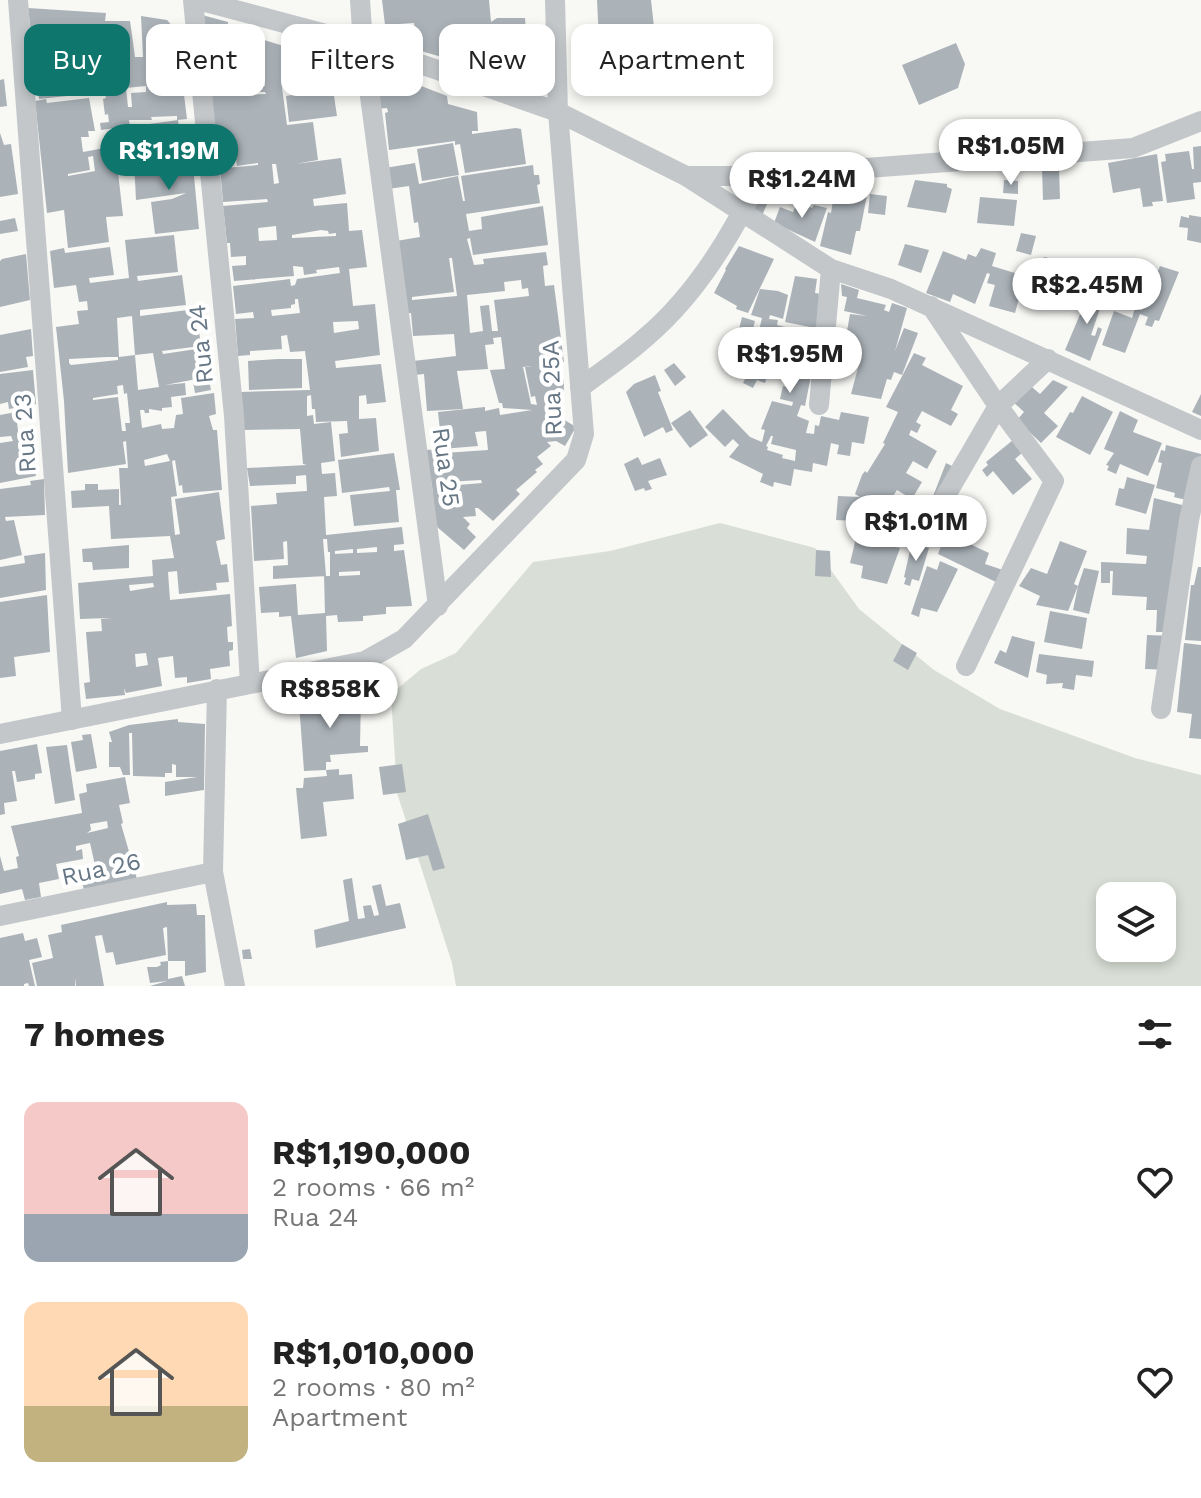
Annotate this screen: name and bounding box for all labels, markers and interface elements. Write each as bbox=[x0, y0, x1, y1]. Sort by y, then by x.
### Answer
chip: Buy bbox=[24, 24, 130, 96]
chip: Rent bbox=[146, 24, 265, 96]
chip: Filters bbox=[281, 24, 423, 96]
chip: New bbox=[439, 24, 555, 96]
chip: Apartment bbox=[571, 24, 773, 96]
pin: R$1.05M bbox=[937, 119, 1085, 187]
pin: R$1.19M bbox=[95, 124, 243, 192]
text: R$1.05M bbox=[957, 130, 1065, 160]
text: R$1.19M bbox=[118, 135, 220, 165]
pin: R$1.24M bbox=[728, 152, 876, 220]
text: R$1.24M bbox=[748, 163, 856, 193]
pin: R$2.45M bbox=[1013, 258, 1161, 326]
text: R$2.45M bbox=[1030, 269, 1144, 299]
street label: Rua 24 bbox=[183, 303, 219, 385]
pin: R$1.95M bbox=[716, 327, 864, 395]
text: R$1.95M bbox=[736, 338, 844, 368]
street label: Rua 25A bbox=[536, 340, 568, 436]
street label: Rua 23 bbox=[8, 392, 42, 474]
street label: Rua 25 bbox=[427, 426, 465, 508]
pin: R$1.01M bbox=[842, 495, 990, 563]
text: R$1.01M bbox=[864, 506, 968, 536]
pin: R$858K bbox=[265, 662, 395, 730]
text: R$858K bbox=[280, 673, 380, 703]
street label: Rua 26 bbox=[59, 847, 143, 891]
map controls bbox=[1096, 882, 1176, 962]
button: layers bbox=[1096, 882, 1176, 962]
icon: filters bbox=[1133, 1012, 1177, 1056]
text: 7 homes bbox=[24, 1014, 165, 1054]
text: R$1,190,000 bbox=[272, 1132, 471, 1172]
icon: home bbox=[88, 1134, 184, 1230]
icon: heart bbox=[1133, 1160, 1177, 1204]
text: 2 rooms · 66 m² bbox=[272, 1172, 474, 1202]
text: Rua 24 bbox=[272, 1202, 358, 1232]
text: R$1,010,000 bbox=[272, 1332, 475, 1372]
icon: home bbox=[88, 1334, 184, 1430]
icon: heart bbox=[1133, 1360, 1177, 1404]
text: 2 rooms · 80 m² bbox=[272, 1372, 475, 1402]
text: Apartment bbox=[272, 1402, 408, 1432]

